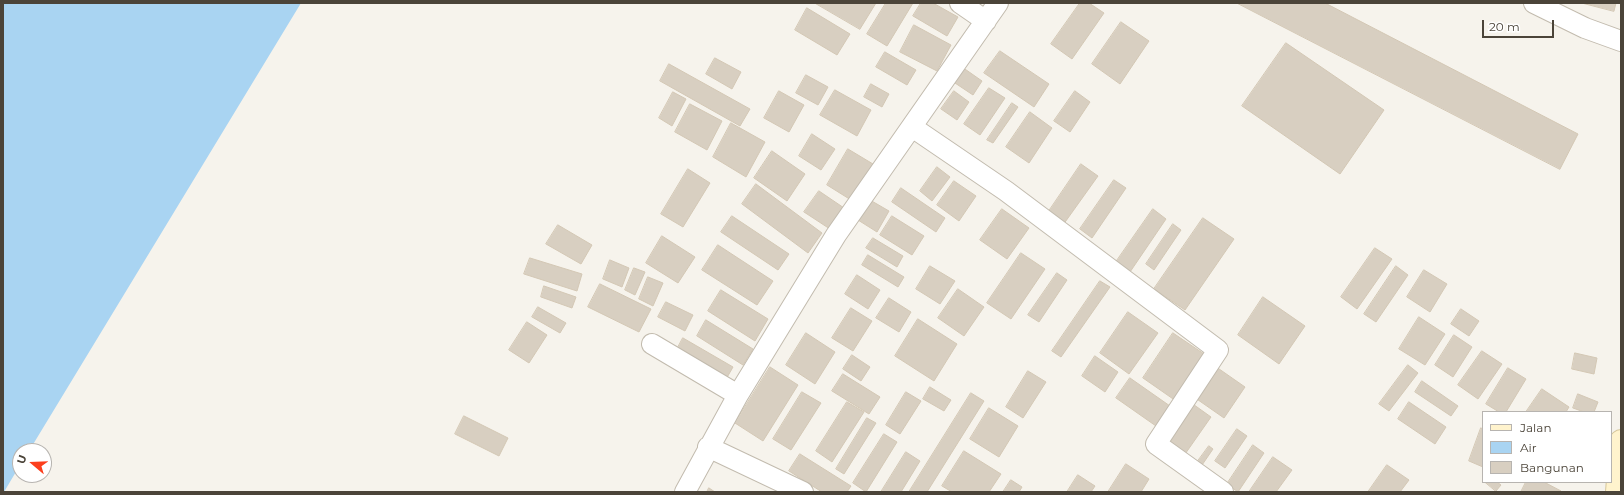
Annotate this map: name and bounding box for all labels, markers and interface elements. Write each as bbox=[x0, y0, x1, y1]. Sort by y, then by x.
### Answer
scale bar bbox=[1484, 12, 1556, 38]
text: 20 m bbox=[1489, 19, 1520, 34]
legend bbox=[1482, 411, 1612, 483]
text: Jalan bbox=[1520, 420, 1552, 435]
text: Air bbox=[1520, 440, 1537, 455]
north arrow bbox=[12, 443, 52, 483]
text: U bbox=[14, 453, 30, 466]
text: Bangunan bbox=[1520, 460, 1584, 475]

